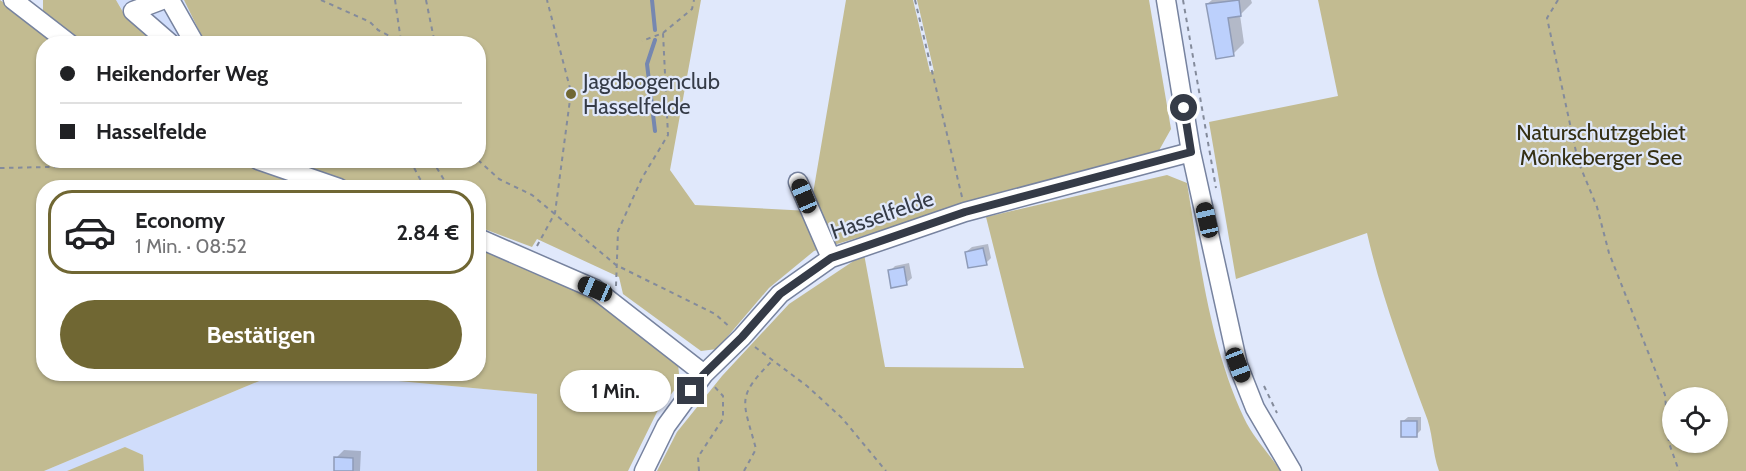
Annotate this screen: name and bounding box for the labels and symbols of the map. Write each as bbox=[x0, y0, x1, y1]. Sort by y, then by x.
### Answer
place label: Jagdbogenclub Hasselfelde bbox=[582, 68, 720, 120]
marker: Jagdbogenclub Hasselfelde bbox=[564, 87, 578, 101]
route start bbox=[1170, 94, 1197, 121]
park label: Naturschutzgebiet Mönkeberger See bbox=[1516, 119, 1686, 171]
car bbox=[789, 176, 819, 216]
street label: Hasselfelde bbox=[827, 185, 937, 245]
car bbox=[1194, 200, 1220, 240]
car bbox=[575, 274, 615, 304]
car bbox=[1223, 345, 1253, 385]
callout: 1 Min. bbox=[559, 370, 670, 412]
route end bbox=[677, 377, 704, 404]

